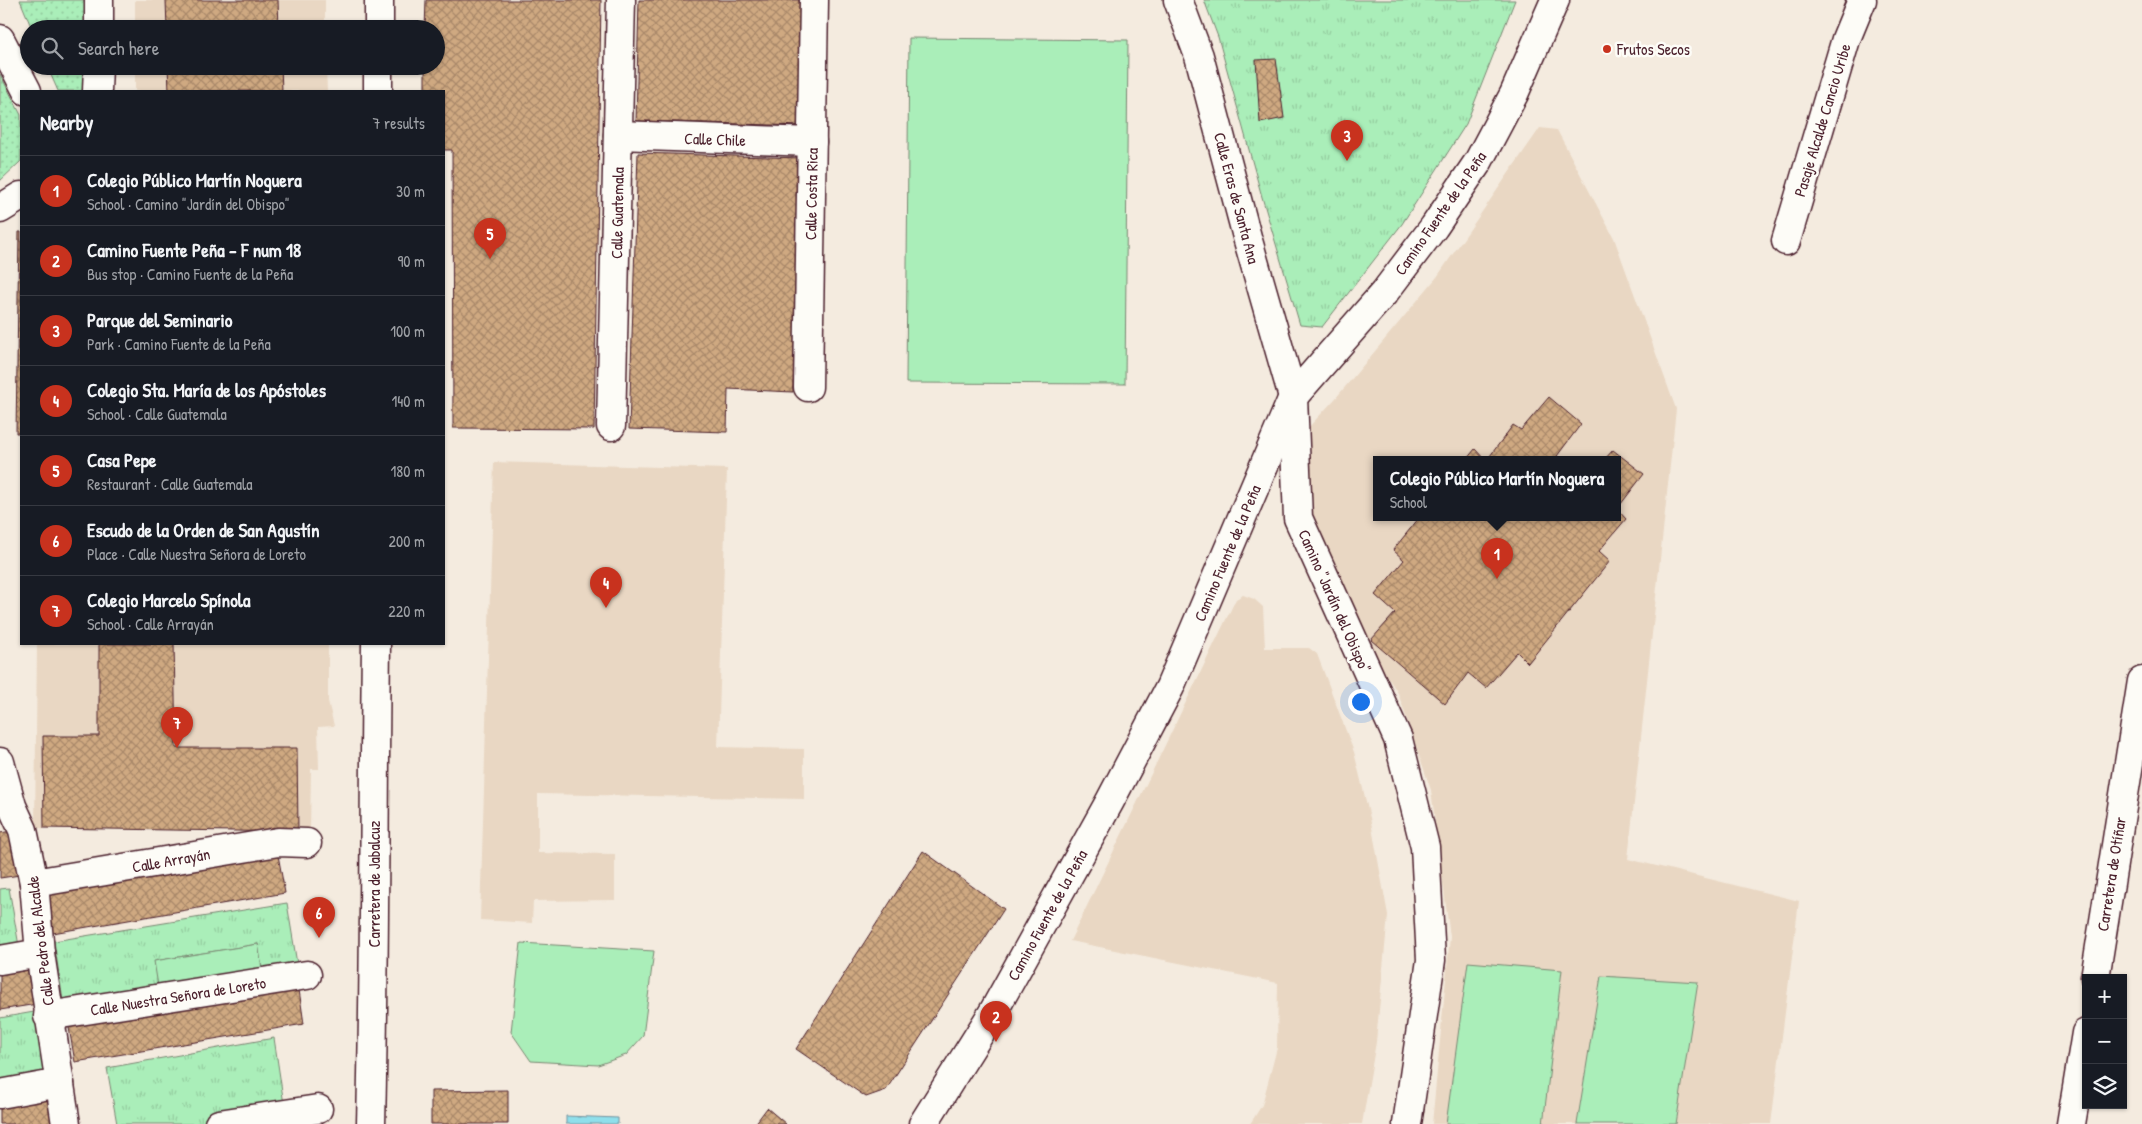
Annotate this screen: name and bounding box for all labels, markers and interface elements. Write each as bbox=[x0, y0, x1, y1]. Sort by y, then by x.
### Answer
search box bbox=[20, 20, 445, 75]
icon: search bbox=[38, 34, 66, 62]
text: Search here bbox=[78, 35, 159, 61]
place label: Frutos Secos bbox=[1616, 38, 1690, 60]
street label: Pasaje Alcalde Cancio Uribe bbox=[1788, 40, 1856, 199]
marker: Frutos Secos bbox=[1601, 43, 1613, 55]
text: Nearby bbox=[40, 108, 93, 137]
text: 7 results bbox=[372, 112, 425, 134]
pin: 3 bbox=[1331, 120, 1363, 161]
street label: Calle Chile bbox=[684, 127, 747, 151]
street label: Calle Eras de Santa Ana bbox=[1209, 130, 1265, 266]
street label: Camino Fuente de la Peña bbox=[1389, 147, 1491, 279]
street label: Calle Costa Rica bbox=[799, 148, 823, 240]
text: Colegio Público Martín Noguera bbox=[87, 167, 302, 193]
street label: Calle Guatemala bbox=[605, 167, 629, 259]
text: 1 bbox=[53, 180, 59, 202]
text: 30 m bbox=[396, 180, 425, 202]
text: School · Camino "Jardín del Obispo" bbox=[87, 193, 290, 215]
pin: 5 bbox=[474, 218, 506, 259]
text: Camino Fuente Peña - F num 18 bbox=[87, 237, 301, 263]
text: 2 bbox=[52, 250, 60, 272]
text: 90 m bbox=[397, 250, 425, 272]
text: Bus stop · Camino Fuente de la Peña bbox=[87, 263, 293, 285]
text: Parque del Seminario bbox=[87, 307, 232, 333]
text: 3 bbox=[52, 320, 60, 342]
text: 100 m bbox=[390, 320, 425, 342]
text: Park · Camino Fuente de la Peña bbox=[87, 333, 271, 355]
text: Colegio Sta. María de los Apóstoles bbox=[87, 377, 326, 403]
text: 4 bbox=[53, 390, 59, 412]
text: 140 m bbox=[391, 390, 425, 412]
text: School · Calle Guatemala bbox=[87, 403, 227, 425]
text: Casa Pepe bbox=[87, 447, 156, 473]
popup bbox=[1373, 456, 1621, 521]
text: 5 bbox=[53, 460, 59, 482]
text: 180 m bbox=[391, 460, 425, 482]
text: Colegio Público Martín Noguera bbox=[1390, 465, 1604, 491]
text: Restaurant · Calle Guatemala bbox=[87, 473, 253, 495]
street label: Camino Fuente de la Peña bbox=[1188, 481, 1266, 625]
text: School bbox=[1390, 491, 1427, 513]
text: Escudo de la Orden de San Agustín bbox=[87, 517, 320, 543]
street label: Camino "Jardín del Obispo" bbox=[1293, 526, 1377, 676]
text: 6 bbox=[53, 530, 59, 552]
text: 200 m bbox=[389, 530, 425, 552]
pin: 1 bbox=[1481, 538, 1513, 579]
text: Place · Calle Nuestra Señora de Loreto bbox=[87, 543, 306, 565]
pin: 4 bbox=[590, 567, 622, 608]
text: Colegio Marcelo Spínola bbox=[87, 587, 250, 613]
text: 7 bbox=[52, 600, 60, 622]
text: 220 m bbox=[388, 600, 425, 622]
text: School · Calle Arrayán bbox=[87, 613, 214, 635]
your location bbox=[1348, 689, 1374, 715]
pin: 7 bbox=[161, 707, 193, 748]
street label: Carretera de Otíñar bbox=[2091, 815, 2131, 933]
street label: Carretera de Jabalcuz bbox=[363, 820, 385, 947]
street label: Calle Arrayán bbox=[130, 842, 212, 878]
street label: Camino Fuente de la Peña bbox=[1002, 846, 1092, 984]
street label: Calle Pedro del Alcalde bbox=[21, 874, 59, 1007]
pin: 6 bbox=[303, 897, 335, 938]
street label: Calle Nuestra Señora de Loreto bbox=[89, 971, 268, 1021]
map controls bbox=[2082, 974, 2127, 1109]
button: + bbox=[2082, 974, 2127, 1019]
pin: 2 bbox=[980, 1001, 1012, 1042]
button: − bbox=[2082, 1019, 2127, 1064]
button: layers bbox=[2082, 1064, 2127, 1109]

